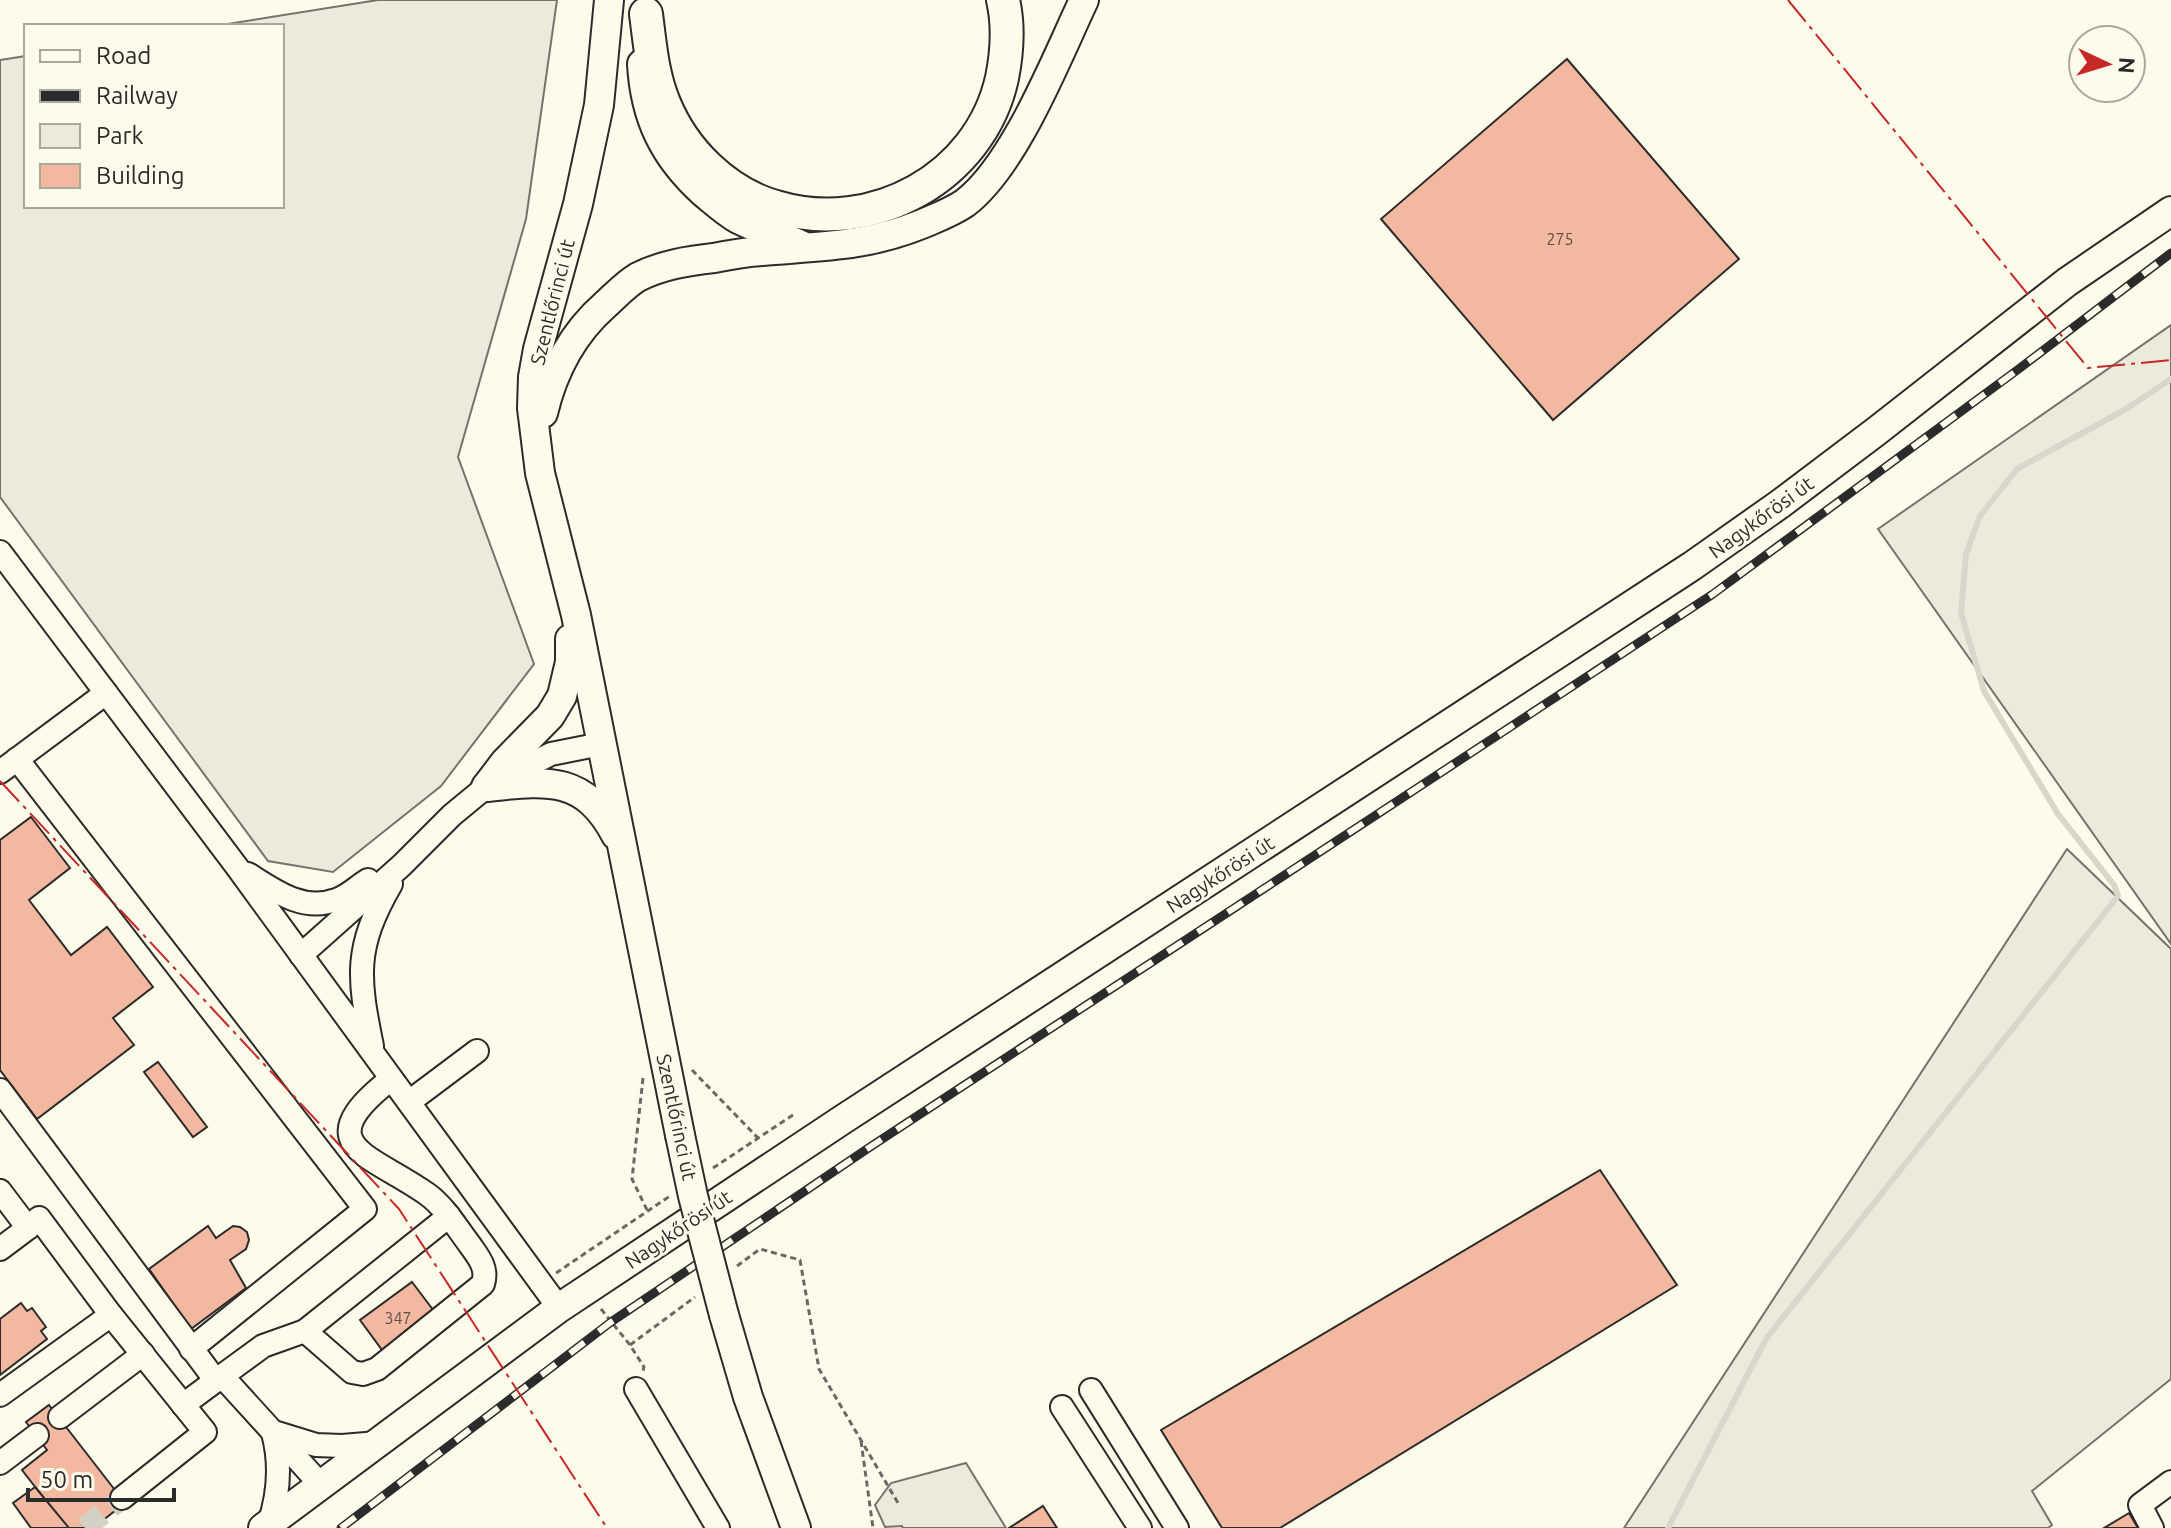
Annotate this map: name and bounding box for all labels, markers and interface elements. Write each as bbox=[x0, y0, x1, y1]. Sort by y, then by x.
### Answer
legend bbox=[24, 24, 284, 208]
north arrow bbox=[2067, 24, 2147, 104]
text: Road bbox=[96, 42, 151, 69]
text: N bbox=[2114, 56, 2140, 74]
text: Railway bbox=[96, 82, 178, 109]
text: Park bbox=[96, 122, 144, 149]
text: Building bbox=[96, 162, 184, 189]
house number: 275 bbox=[1546, 230, 1574, 248]
street label: Szentlőrinci út bbox=[525, 237, 579, 367]
street label: Nagykőrösi út bbox=[1704, 471, 1818, 563]
street label: Nagykőrösi út bbox=[1162, 831, 1278, 917]
street label: Szentlőrinci út bbox=[652, 1052, 702, 1182]
street label: Nagykőrösi út bbox=[620, 1185, 736, 1273]
house number: 347 bbox=[384, 1309, 412, 1327]
scale bar bbox=[28, 1452, 174, 1502]
text: 50 m bbox=[40, 1466, 93, 1493]

